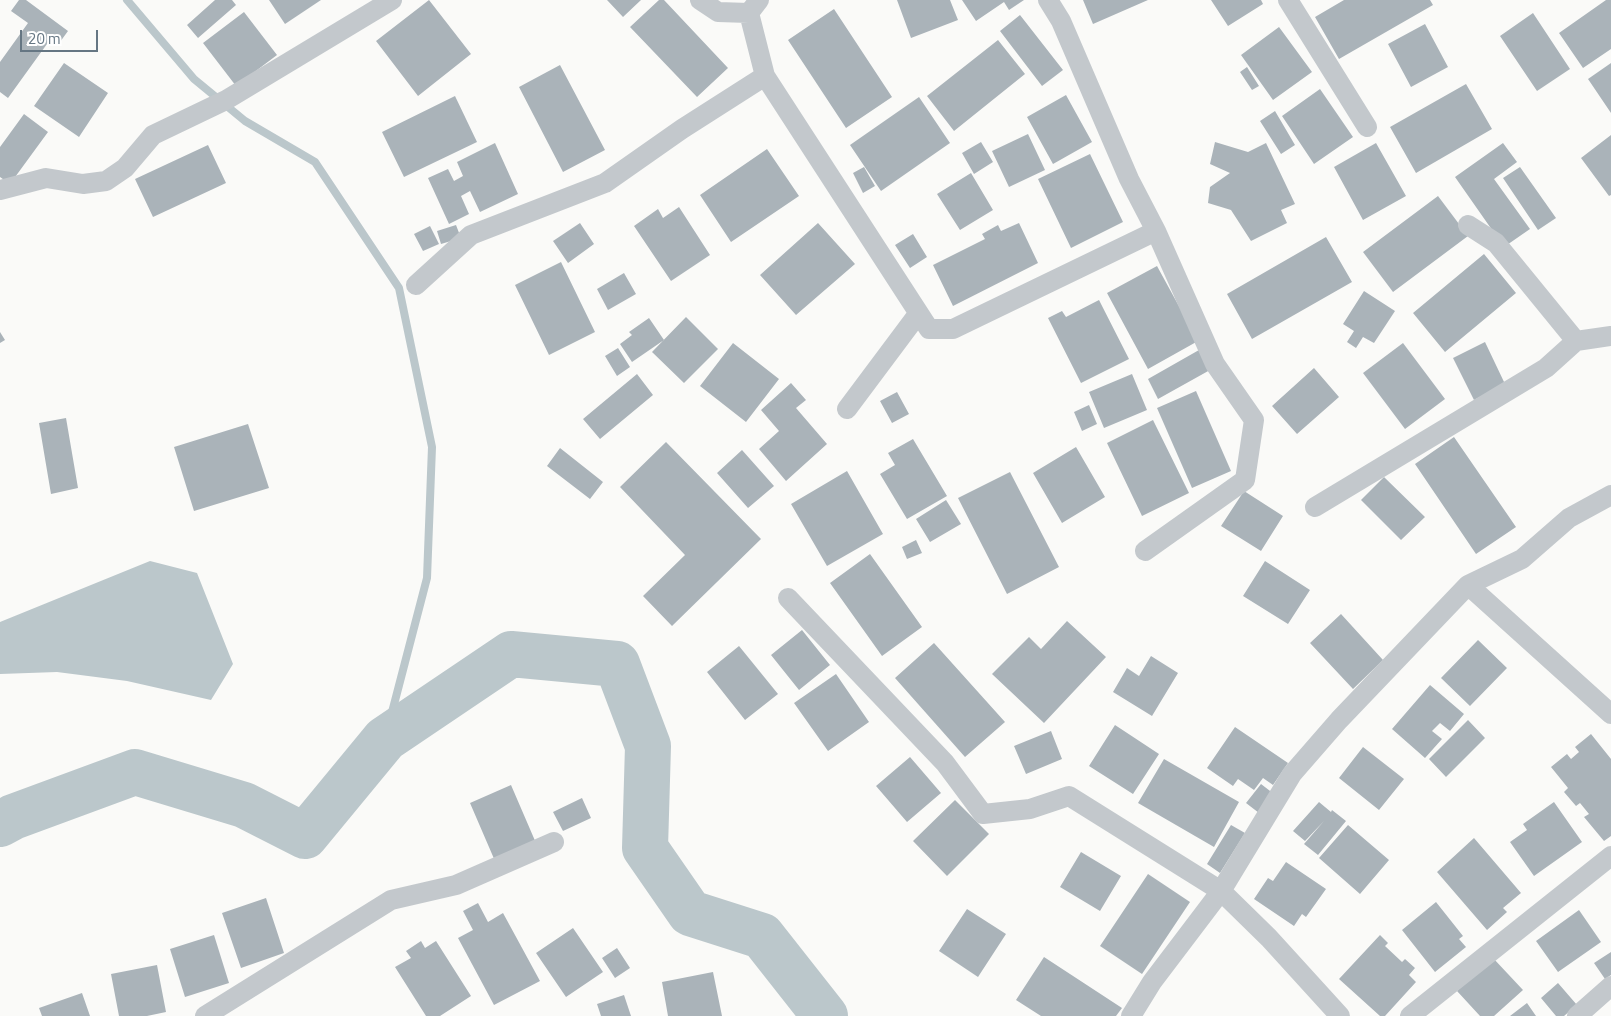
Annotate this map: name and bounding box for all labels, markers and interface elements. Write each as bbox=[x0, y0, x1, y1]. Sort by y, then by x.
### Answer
scale bar bbox=[22, 20, 100, 52]
text: 20 m bbox=[28, 27, 61, 50]

